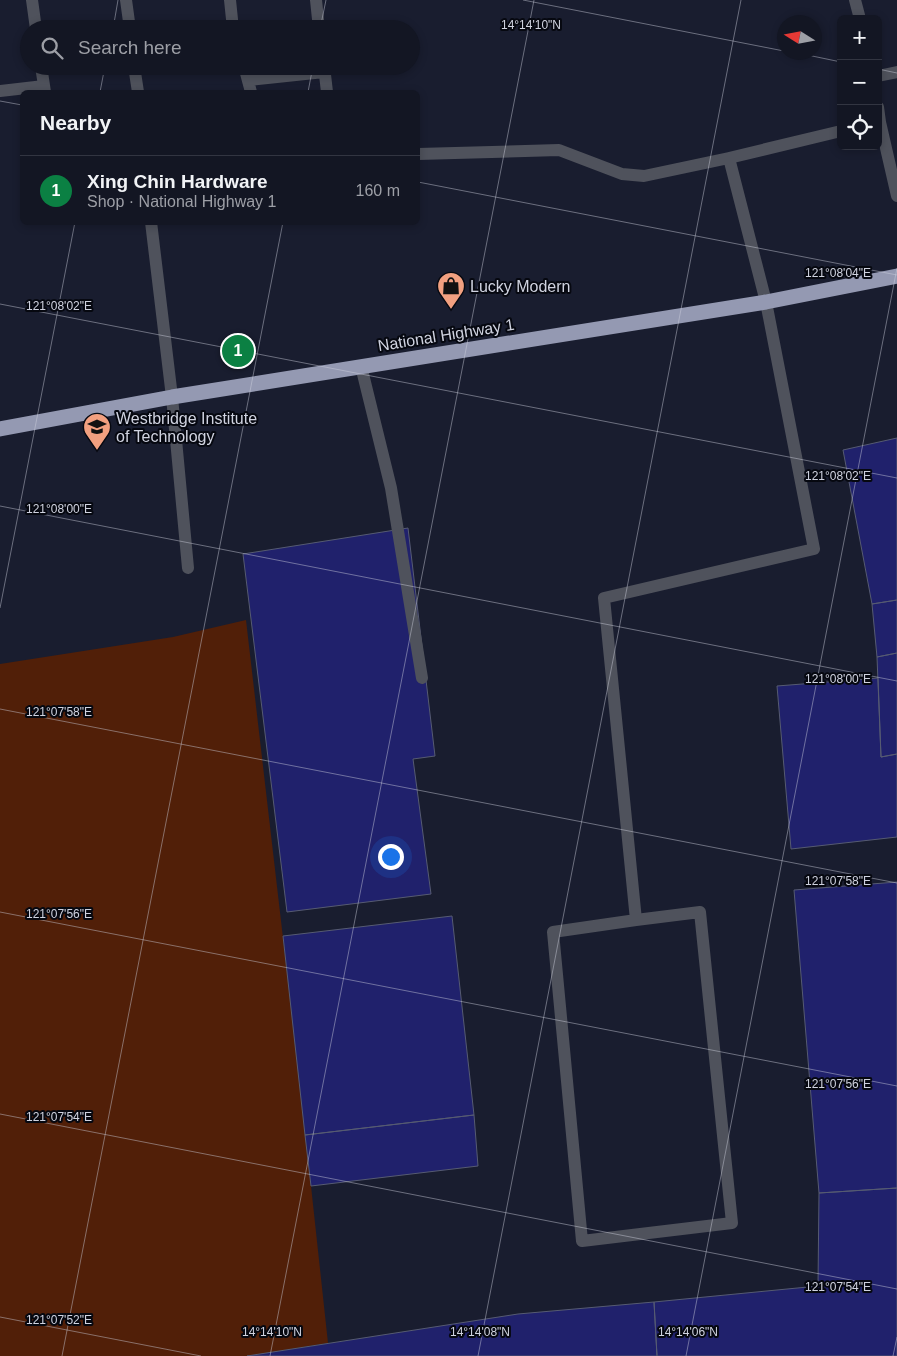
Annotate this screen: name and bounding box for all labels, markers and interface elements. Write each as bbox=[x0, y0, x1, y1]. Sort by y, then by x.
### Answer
north arrow bbox=[777, 15, 822, 60]
map controls bbox=[837, 15, 882, 150]
button: + bbox=[837, 15, 882, 60]
text: 14°14'10"N bbox=[501, 18, 561, 32]
search box bbox=[20, 20, 420, 75]
icon: search bbox=[38, 34, 66, 62]
text: Search here bbox=[78, 37, 182, 58]
button: − bbox=[837, 60, 882, 105]
button: locate bbox=[837, 105, 882, 150]
text: Nearby bbox=[40, 111, 111, 134]
text: Xing Chin Hardware bbox=[87, 171, 268, 192]
text: 1 bbox=[52, 182, 60, 199]
text: 160 m bbox=[356, 182, 400, 199]
text: Shop · National Highway 1 bbox=[87, 193, 276, 210]
text: 121°08'04"E bbox=[805, 266, 871, 280]
shop icon: Lucky Modern bbox=[436, 271, 466, 310]
place label: Lucky Modern bbox=[470, 278, 571, 295]
text: 121°08'02"E bbox=[26, 299, 92, 313]
street label: National Highway 1 bbox=[377, 316, 516, 354]
pin: 1 bbox=[222, 332, 254, 370]
place label: Westbridge Institute of Technology bbox=[116, 410, 257, 445]
school or university icon: Westbridge Institute of Technology bbox=[82, 412, 112, 451]
text: 121°08'02"E bbox=[805, 469, 871, 483]
text: 121°08'00"E bbox=[26, 502, 92, 516]
text: 121°08'00"E bbox=[805, 672, 871, 686]
text: 121°07'58"E bbox=[26, 705, 92, 719]
your location bbox=[378, 844, 404, 870]
text: 121°07'58"E bbox=[805, 874, 871, 888]
text: 121°07'56"E bbox=[26, 907, 92, 921]
text: 121°07'56"E bbox=[805, 1077, 871, 1091]
text: 121°07'54"E bbox=[26, 1110, 92, 1124]
text: 121°07'54"E bbox=[805, 1280, 871, 1294]
text: 121°07'52"E bbox=[26, 1313, 92, 1327]
text: 14°14'10"N bbox=[242, 1325, 302, 1339]
text: 14°14'08"N bbox=[450, 1325, 510, 1339]
text: 14°14'06"N bbox=[658, 1325, 718, 1339]

